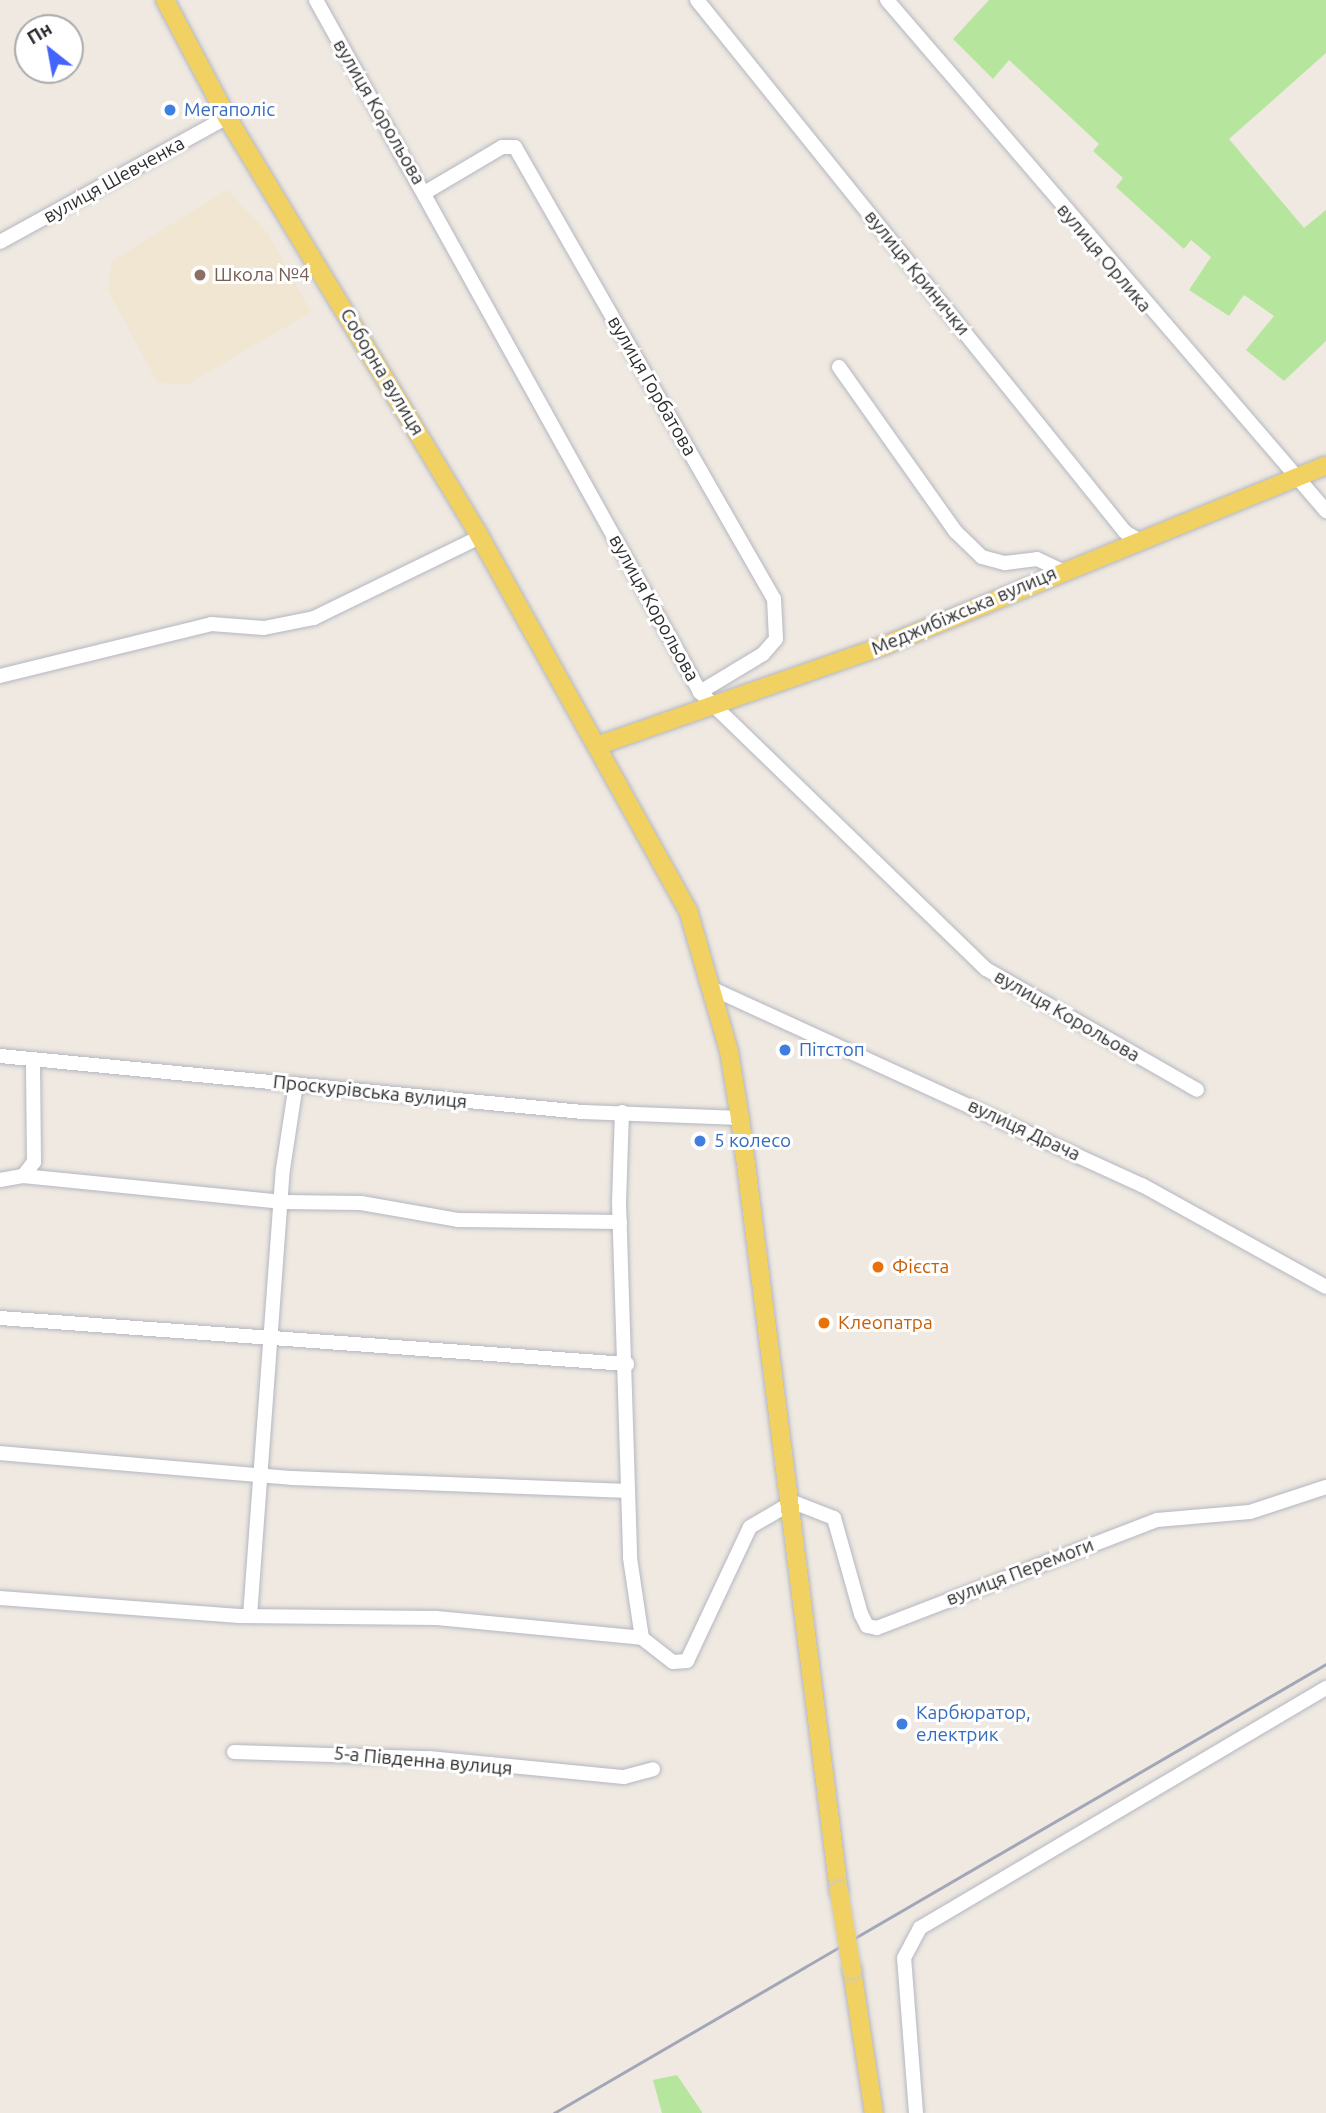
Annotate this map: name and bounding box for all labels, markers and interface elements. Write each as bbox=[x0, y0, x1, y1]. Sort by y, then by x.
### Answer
north arrow bbox=[14, 14, 84, 84]
text: Пн bbox=[23, 17, 56, 49]
street label: вулиця Корольова bbox=[328, 35, 430, 189]
place label: Мегаполіс bbox=[184, 99, 275, 121]
marker: Мегаполіс bbox=[162, 102, 178, 118]
street label: вулиця Шевченка bbox=[39, 132, 189, 228]
street label: вулиця Орлика bbox=[1052, 199, 1156, 317]
street label: вулиця Кринички bbox=[860, 206, 974, 340]
place label: Школа №4 bbox=[214, 264, 310, 286]
marker: Школа №4 bbox=[192, 267, 208, 283]
street label: Соборна вулиця bbox=[335, 304, 429, 440]
street label: вулиця Горбатова bbox=[603, 312, 701, 460]
street label: вулиця Корольова bbox=[604, 531, 704, 685]
street label: Меджибіжська вулиця bbox=[868, 562, 1060, 660]
street label: вулиця Корольова bbox=[990, 965, 1144, 1067]
place label: Пітстоп bbox=[799, 1039, 865, 1061]
marker: Пітстоп bbox=[777, 1042, 793, 1058]
street label: Проскурівська вулиця bbox=[272, 1070, 468, 1114]
street label: вулиця Драча bbox=[964, 1094, 1084, 1166]
place label: 5 колесо bbox=[714, 1130, 791, 1152]
marker: 5 колесо bbox=[692, 1133, 708, 1149]
place label: Фієста bbox=[892, 1256, 949, 1278]
marker: Фієста bbox=[870, 1259, 886, 1275]
place label: Клеопатра bbox=[838, 1312, 933, 1334]
marker: Клеопатра bbox=[816, 1315, 832, 1331]
street label: вулиця Перемоги bbox=[943, 1533, 1097, 1611]
place label: Карбюратор, електрик bbox=[916, 1702, 1031, 1746]
marker: Карбюратор, електрик bbox=[894, 1716, 910, 1732]
street label: 5-а Південна вулиця bbox=[333, 1742, 513, 1780]

